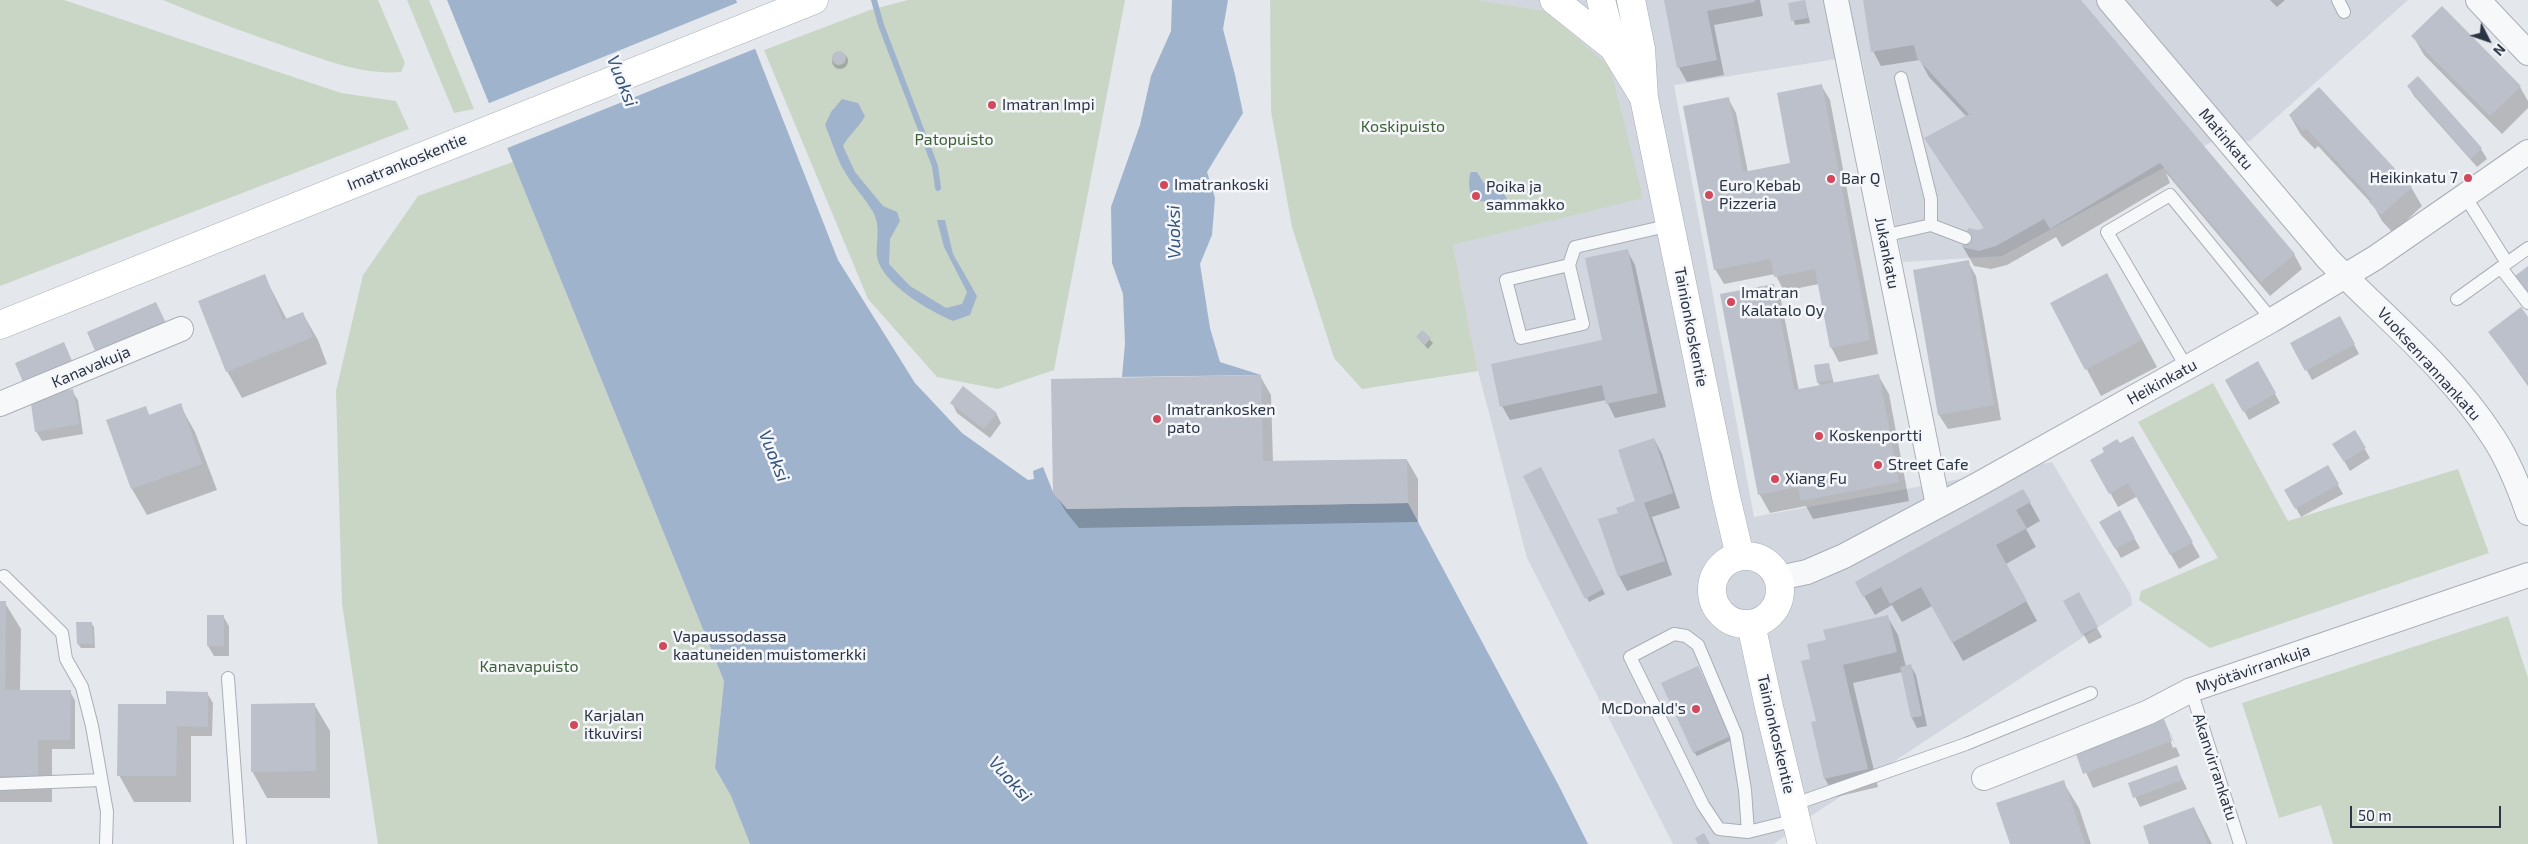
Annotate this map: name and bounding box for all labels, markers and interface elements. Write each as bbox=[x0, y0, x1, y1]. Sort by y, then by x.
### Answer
north arrow bbox=[2463, 15, 2513, 65]
text: N bbox=[2490, 41, 2509, 60]
water label: Vuoksi bbox=[602, 52, 642, 110]
place label: Imatran Impi bbox=[1002, 95, 1095, 115]
marker: Imatran Impi bbox=[986, 99, 998, 111]
street label: Matinkatu bbox=[2195, 104, 2257, 174]
park label: Koskipuisto bbox=[1361, 117, 1445, 137]
street label: Imatrankoskentie bbox=[344, 129, 470, 195]
park label: Patopuisto bbox=[914, 130, 994, 150]
place label: Heikinkatu 7 bbox=[2369, 168, 2458, 188]
place label: Bar Q bbox=[1841, 169, 1880, 189]
marker: Heikinkatu 7 bbox=[2462, 172, 2474, 184]
marker: Bar Q bbox=[1825, 173, 1837, 185]
place label: Imatrankoski bbox=[1174, 175, 1269, 195]
place label: Euro Kebab Pizzeria bbox=[1719, 176, 1801, 214]
place label: Poika ja sammakko bbox=[1486, 177, 1565, 215]
marker: Imatrankoski bbox=[1158, 179, 1170, 191]
marker: Euro Kebab Pizzeria bbox=[1703, 189, 1715, 201]
marker: Poika ja sammakko bbox=[1470, 190, 1482, 202]
water label: Vuoksi bbox=[1163, 205, 1185, 259]
street label: Jukankatu bbox=[1871, 215, 1903, 291]
street label: Tainionkoskentie bbox=[1670, 265, 1712, 389]
place label: Imatran Kalatalo Oy bbox=[1741, 283, 1824, 321]
marker: Imatran Kalatalo Oy bbox=[1725, 296, 1737, 308]
street label: Vuoksenrannankatu bbox=[2373, 303, 2485, 425]
street label: Kanavakuja bbox=[49, 342, 133, 392]
street label: Heikinkatu bbox=[2124, 355, 2200, 409]
place label: Imatrankosken pato bbox=[1167, 400, 1275, 438]
marker: Imatrankosken pato bbox=[1151, 413, 1163, 425]
place label: Koskenportti bbox=[1829, 426, 1922, 446]
water label: Vuoksi bbox=[754, 427, 794, 485]
marker: Koskenportti bbox=[1813, 430, 1825, 442]
place label: Street Cafe bbox=[1888, 455, 1968, 475]
marker: Street Cafe bbox=[1872, 459, 1884, 471]
place label: Xiang Fu bbox=[1785, 469, 1847, 489]
marker: Xiang Fu bbox=[1769, 473, 1781, 485]
place label: Vapaussodassa kaatuneiden muistomerkki bbox=[673, 627, 866, 665]
marker: Vapaussodassa kaatuneiden muistomerkki bbox=[657, 640, 669, 652]
street label: Myötävirrankuja bbox=[2193, 640, 2313, 698]
park label: Kanavapuisto bbox=[479, 657, 579, 677]
street label: Tainionkoskentie bbox=[1753, 673, 1799, 795]
place label: McDonald's bbox=[1601, 699, 1686, 719]
marker: McDonald's bbox=[1690, 703, 1702, 715]
place label: Karjalan itkuvirsi bbox=[584, 706, 644, 744]
street label: Akanvirrankatu bbox=[2189, 711, 2241, 823]
marker: Karjalan itkuvirsi bbox=[568, 719, 580, 731]
water label: Vuoksi bbox=[984, 752, 1036, 806]
scale bar bbox=[2353, 796, 2504, 828]
text: 50 m bbox=[2358, 806, 2392, 824]

